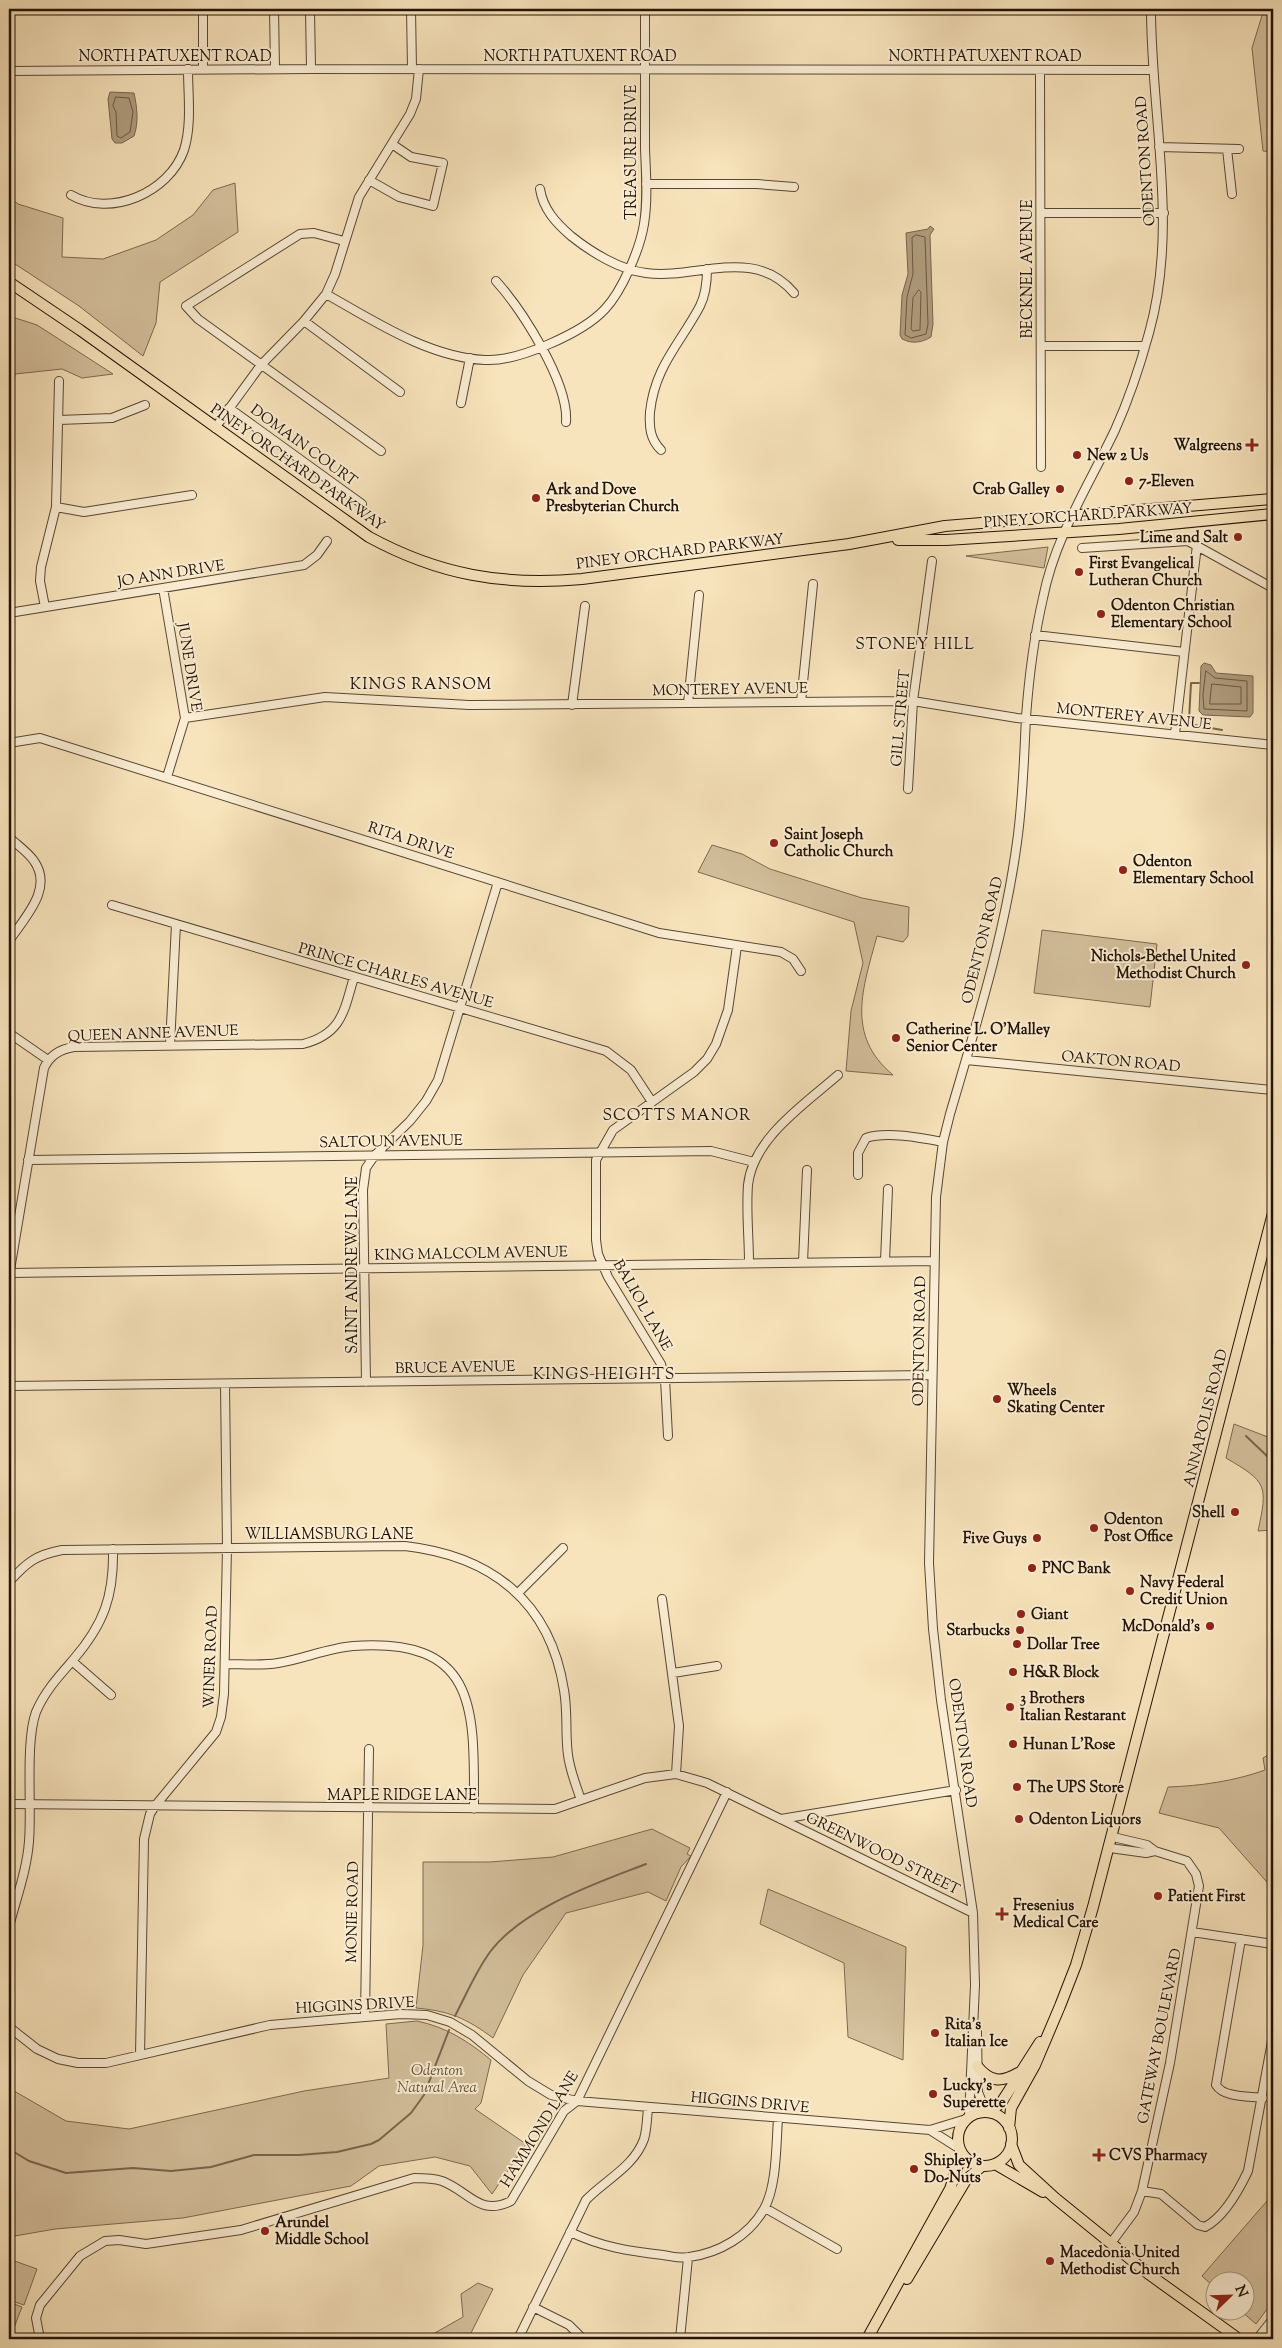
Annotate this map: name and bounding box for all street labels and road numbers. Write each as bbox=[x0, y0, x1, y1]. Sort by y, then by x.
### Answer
street label: NORTH PATUXENT ROAD bbox=[78, 47, 272, 68]
street label: NORTH PATUXENT ROAD bbox=[483, 47, 677, 68]
street label: NORTH PATUXENT ROAD bbox=[888, 47, 1082, 68]
street label: TREASURE DRIVE bbox=[622, 84, 643, 220]
street label: ODENTON ROAD bbox=[1131, 95, 1162, 227]
street label: BECKNEL AVENUE bbox=[1018, 199, 1039, 339]
street label: PINEY ORCHARD PARKWAY bbox=[205, 400, 389, 537]
street label: DOMAIN COURT bbox=[245, 400, 361, 492]
street label: PINEY ORCHARD PARKWAY bbox=[983, 499, 1193, 534]
street label: PINEY ORCHARD PARKWAY bbox=[575, 529, 786, 576]
street label: JO ANN DRIVE bbox=[115, 556, 226, 593]
street label: JUNE DRIVE bbox=[171, 620, 206, 713]
street label: GILL STREET bbox=[887, 668, 916, 768]
street label: MONTEREY AVENUE bbox=[652, 679, 808, 702]
street label: MONTEREY AVENUE bbox=[1055, 699, 1212, 736]
street label: RITA DRIVE bbox=[365, 818, 456, 865]
street label: ODENTON ROAD bbox=[957, 874, 1009, 1006]
street label: PRINCE CHARLES AVENUE bbox=[296, 938, 496, 1014]
street label: QUEEN ANNE AVENUE bbox=[67, 1021, 239, 1048]
street label: OAKTON ROAD bbox=[1060, 1047, 1181, 1078]
street label: SALTOUN AVENUE bbox=[319, 1131, 463, 1154]
street label: SAINT ANDREWS LANE bbox=[343, 1176, 364, 1354]
street label: KING MALCOLM AVENUE bbox=[374, 1242, 568, 1267]
street label: BALIOL LANE bbox=[607, 1256, 676, 1355]
street label: ODENTON ROAD bbox=[909, 1276, 932, 1406]
street label: ANNAPOLIS ROAD bbox=[1179, 1347, 1234, 1490]
street label: BRUCE AVENUE bbox=[395, 1357, 515, 1380]
street label: WILLIAMSBURG LANE bbox=[245, 1525, 414, 1546]
street label: WINER ROAD bbox=[199, 1605, 224, 1709]
street label: ODENTON ROAD bbox=[942, 1677, 981, 1809]
street label: MAPLE RIDGE LANE bbox=[327, 1786, 477, 1807]
street label: GREENWOOD STREET bbox=[802, 1808, 963, 1901]
street label: MONIE ROAD bbox=[342, 1861, 365, 1963]
street label: GATEWAY BOULEVARD bbox=[1133, 1947, 1188, 2126]
street label: HIGGINS DRIVE bbox=[295, 1993, 415, 2020]
street label: HAMMOND LANE bbox=[496, 2068, 584, 2192]
street label: HIGGINS DRIVE bbox=[690, 2088, 810, 2119]

